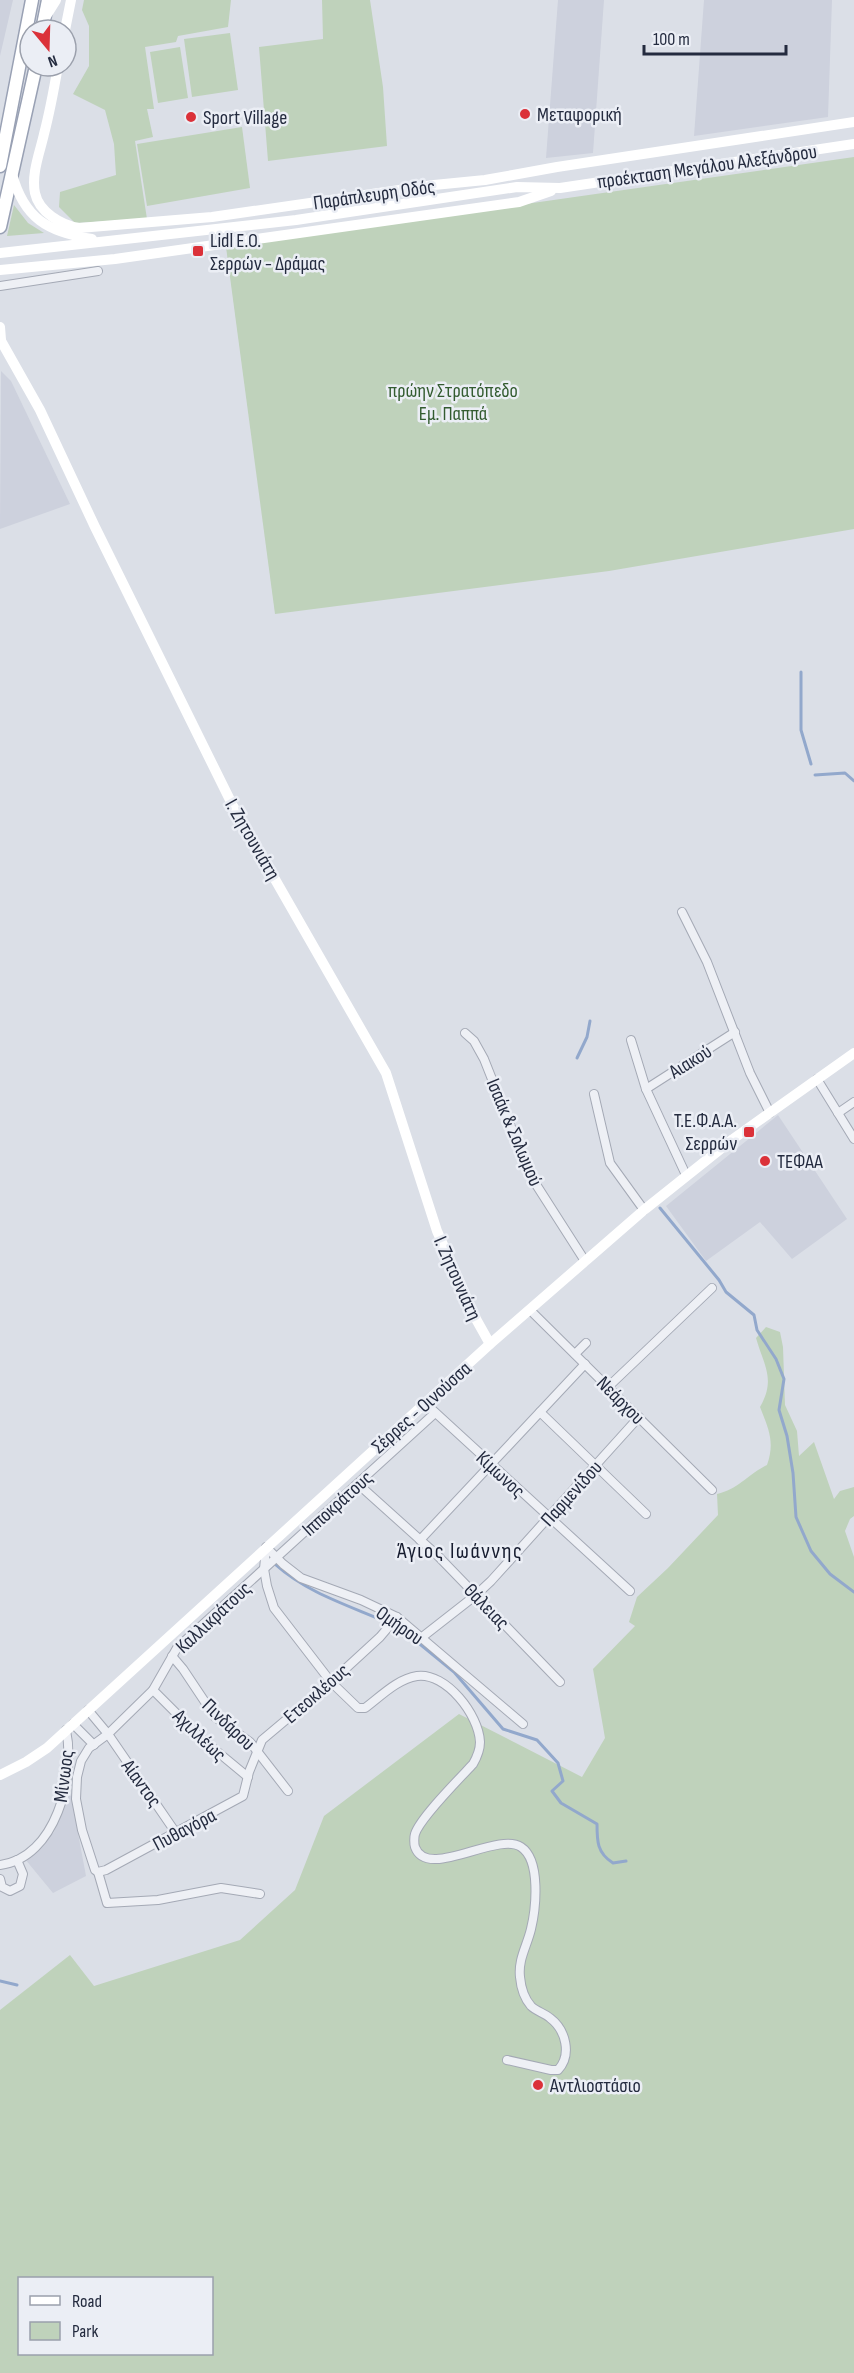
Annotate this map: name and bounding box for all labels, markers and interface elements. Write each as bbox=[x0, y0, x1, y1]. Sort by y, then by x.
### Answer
north arrow bbox=[18, 18, 78, 78]
scale bar bbox=[644, 18, 786, 56]
text: 100 m bbox=[653, 29, 690, 50]
text: N bbox=[45, 50, 60, 71]
place label: Μεταφορική bbox=[537, 103, 622, 127]
place label: Sport Village bbox=[203, 106, 287, 130]
marker: Μεταφορική bbox=[518, 107, 532, 121]
marker: Sport Village bbox=[184, 110, 198, 124]
street label: προέκταση Μεγάλου Αλεξάνδρου bbox=[596, 140, 819, 194]
street label: Παράπλευρη Οδός bbox=[312, 175, 437, 215]
place label: Lidl Ε.Ο. Σερρών - Δράμας bbox=[210, 229, 325, 276]
marker: Lidl Ε.Ο. Σερρών - Δράμας bbox=[191, 244, 205, 258]
park label: πρώην Στρατόπεδο Εμ. Παππά bbox=[388, 379, 518, 426]
street label: Ι. Ζητουνιάτη bbox=[219, 795, 285, 884]
street label: Αιακού bbox=[664, 1039, 716, 1085]
street label: Ισαάκ & Σολωμού bbox=[481, 1075, 547, 1190]
place label: Τ.Ε.Φ.Α.Α. Σερρών bbox=[674, 1109, 737, 1156]
marker: Τ.Ε.Φ.Α.Α. Σερρών bbox=[742, 1125, 756, 1139]
place label: ΤΕΦΑΑ bbox=[777, 1150, 823, 1174]
marker: ΤΕΦΑΑ bbox=[758, 1154, 772, 1168]
street label: Ι. Ζητουνιάτη bbox=[428, 1233, 486, 1324]
street label: Σέρρες - Οινούσσα bbox=[367, 1356, 477, 1459]
street label: Νεάρχου bbox=[591, 1372, 649, 1430]
street label: Κίμωνος bbox=[471, 1446, 530, 1503]
street label: Παρμενίδου bbox=[536, 1456, 608, 1532]
street label: Ιπποκράτους bbox=[298, 1466, 378, 1542]
district label: Άγιος Ιωάννης bbox=[397, 1538, 523, 1565]
street label: Καλλικράτους bbox=[171, 1577, 257, 1659]
street label: Θάλειας bbox=[458, 1578, 514, 1635]
street label: Ομήρου bbox=[371, 1601, 428, 1651]
street label: Ετεοκλέους bbox=[279, 1659, 355, 1729]
street label: Πινδάρου bbox=[197, 1694, 260, 1756]
street label: Αχιλλέως bbox=[167, 1704, 231, 1767]
street label: Μίνωος bbox=[49, 1748, 79, 1804]
street label: Αίαντος bbox=[115, 1754, 167, 1812]
street label: Πυθαγόρα bbox=[149, 1803, 221, 1856]
place label: Αντλιοστάσιο bbox=[549, 2074, 641, 2098]
marker: Αντλιοστάσιο bbox=[531, 2078, 545, 2092]
legend bbox=[18, 2277, 213, 2355]
text: Road bbox=[72, 2291, 102, 2312]
text: Park bbox=[72, 2321, 98, 2342]

